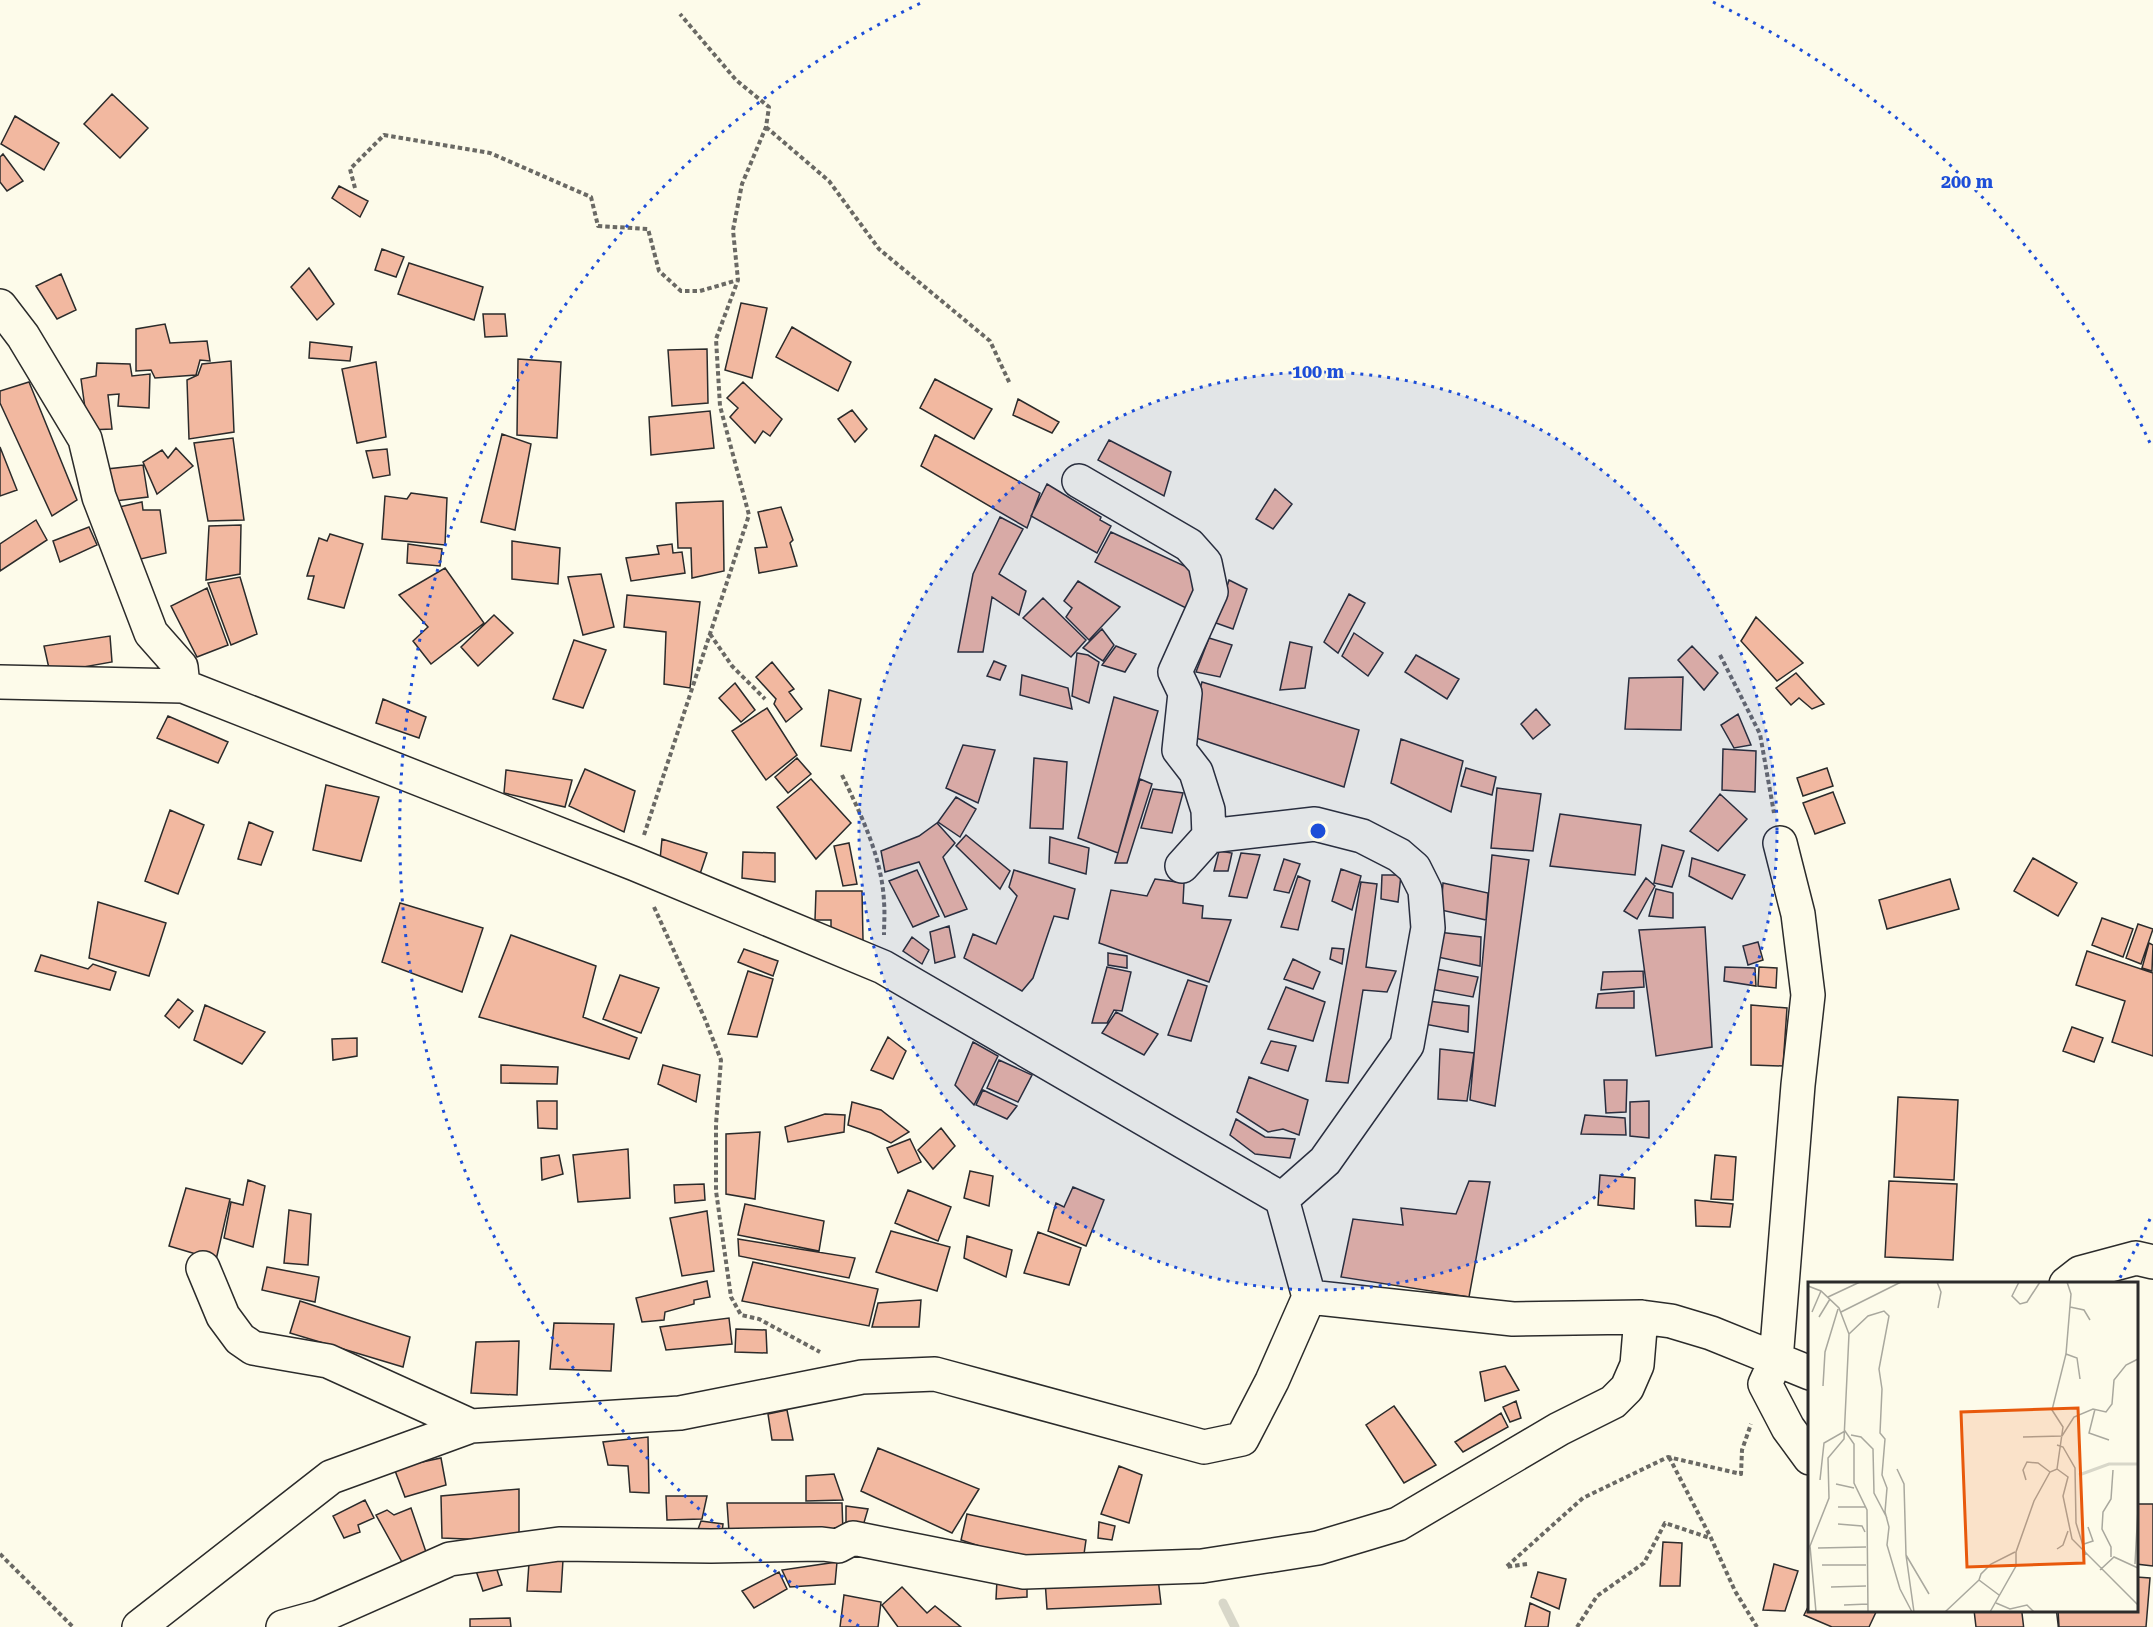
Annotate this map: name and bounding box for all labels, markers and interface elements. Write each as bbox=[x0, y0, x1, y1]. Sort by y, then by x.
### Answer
text: 200 m bbox=[1941, 171, 1994, 192]
text: 100 m bbox=[1292, 361, 1345, 382]
centre of rings bbox=[1308, 821, 1328, 841]
inset map bbox=[1808, 1282, 2138, 1612]

